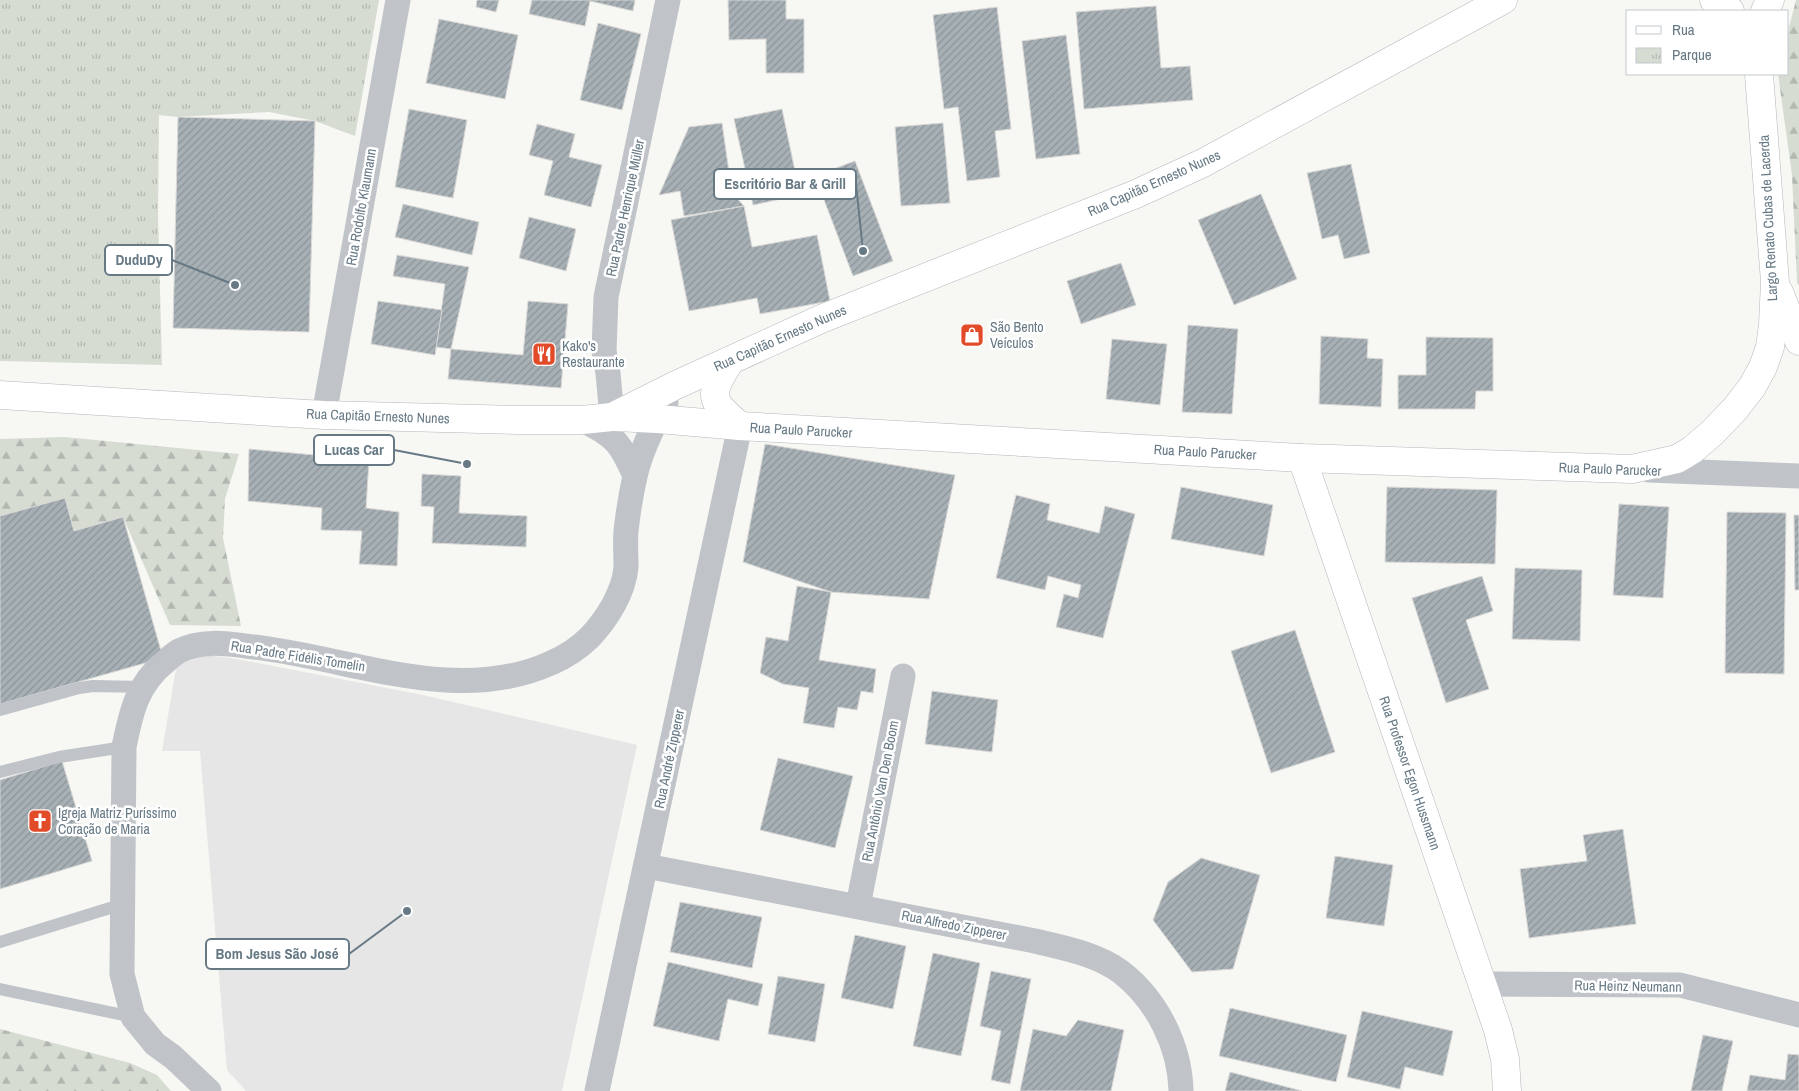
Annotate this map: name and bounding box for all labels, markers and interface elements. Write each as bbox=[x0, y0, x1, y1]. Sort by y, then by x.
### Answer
legend bbox=[1626, 10, 1789, 75]
text: Rua bbox=[1672, 19, 1695, 40]
text: Parque bbox=[1672, 44, 1712, 65]
street label: Largo Renato Cubas de Lacerda bbox=[1755, 134, 1781, 302]
street label: Rua Padre Henrique Müller bbox=[602, 138, 648, 278]
street label: Rua Capitão Ernesto Nunes bbox=[1085, 145, 1223, 220]
street label: Rua Rodolfo Klaumann bbox=[342, 147, 380, 267]
callout: Escritório Bar & Grill bbox=[714, 169, 856, 199]
text: Escritório Bar & Grill bbox=[724, 173, 846, 194]
callout: DuduDy bbox=[105, 245, 172, 275]
text: DuduDy bbox=[115, 249, 163, 270]
street label: Rua Capitão Ernesto Nunes bbox=[711, 300, 849, 375]
place label: São Bento Veículos bbox=[990, 318, 1044, 352]
shop icon: São Bento Veículos bbox=[959, 322, 985, 348]
place label: Kako's Restaurante bbox=[562, 337, 625, 371]
restaurant icon: Kako's Restaurante bbox=[531, 341, 557, 367]
street label: Rua Capitão Ernesto Nunes bbox=[306, 404, 450, 428]
street label: Rua Paulo Parucker bbox=[749, 418, 853, 442]
callout: Lucas Car bbox=[314, 435, 394, 465]
text: Lucas Car bbox=[324, 439, 384, 460]
street label: Rua Paulo Parucker bbox=[1153, 440, 1257, 464]
street label: Rua Paulo Parucker bbox=[1558, 458, 1662, 480]
street label: Rua Padre Fidélis Tomelin bbox=[230, 636, 366, 676]
street label: Rua Professor Egon Hussmann bbox=[1375, 694, 1445, 852]
street label: Rua André Zipperer bbox=[650, 708, 688, 810]
street label: Rua Antônio Van Den Boom bbox=[857, 719, 903, 863]
place label: Igreja Matriz Puríssimo Coração de Maria bbox=[58, 804, 177, 838]
church icon: Igreja Matriz Puríssimo Coração de Maria bbox=[27, 808, 53, 834]
street label: Rua Alfredo Zipperer bbox=[900, 906, 1008, 944]
callout: Bom Jesus São José bbox=[206, 939, 349, 969]
text: Bom Jesus São José bbox=[215, 943, 339, 964]
street label: Rua Heinz Neumann bbox=[1574, 976, 1682, 996]

